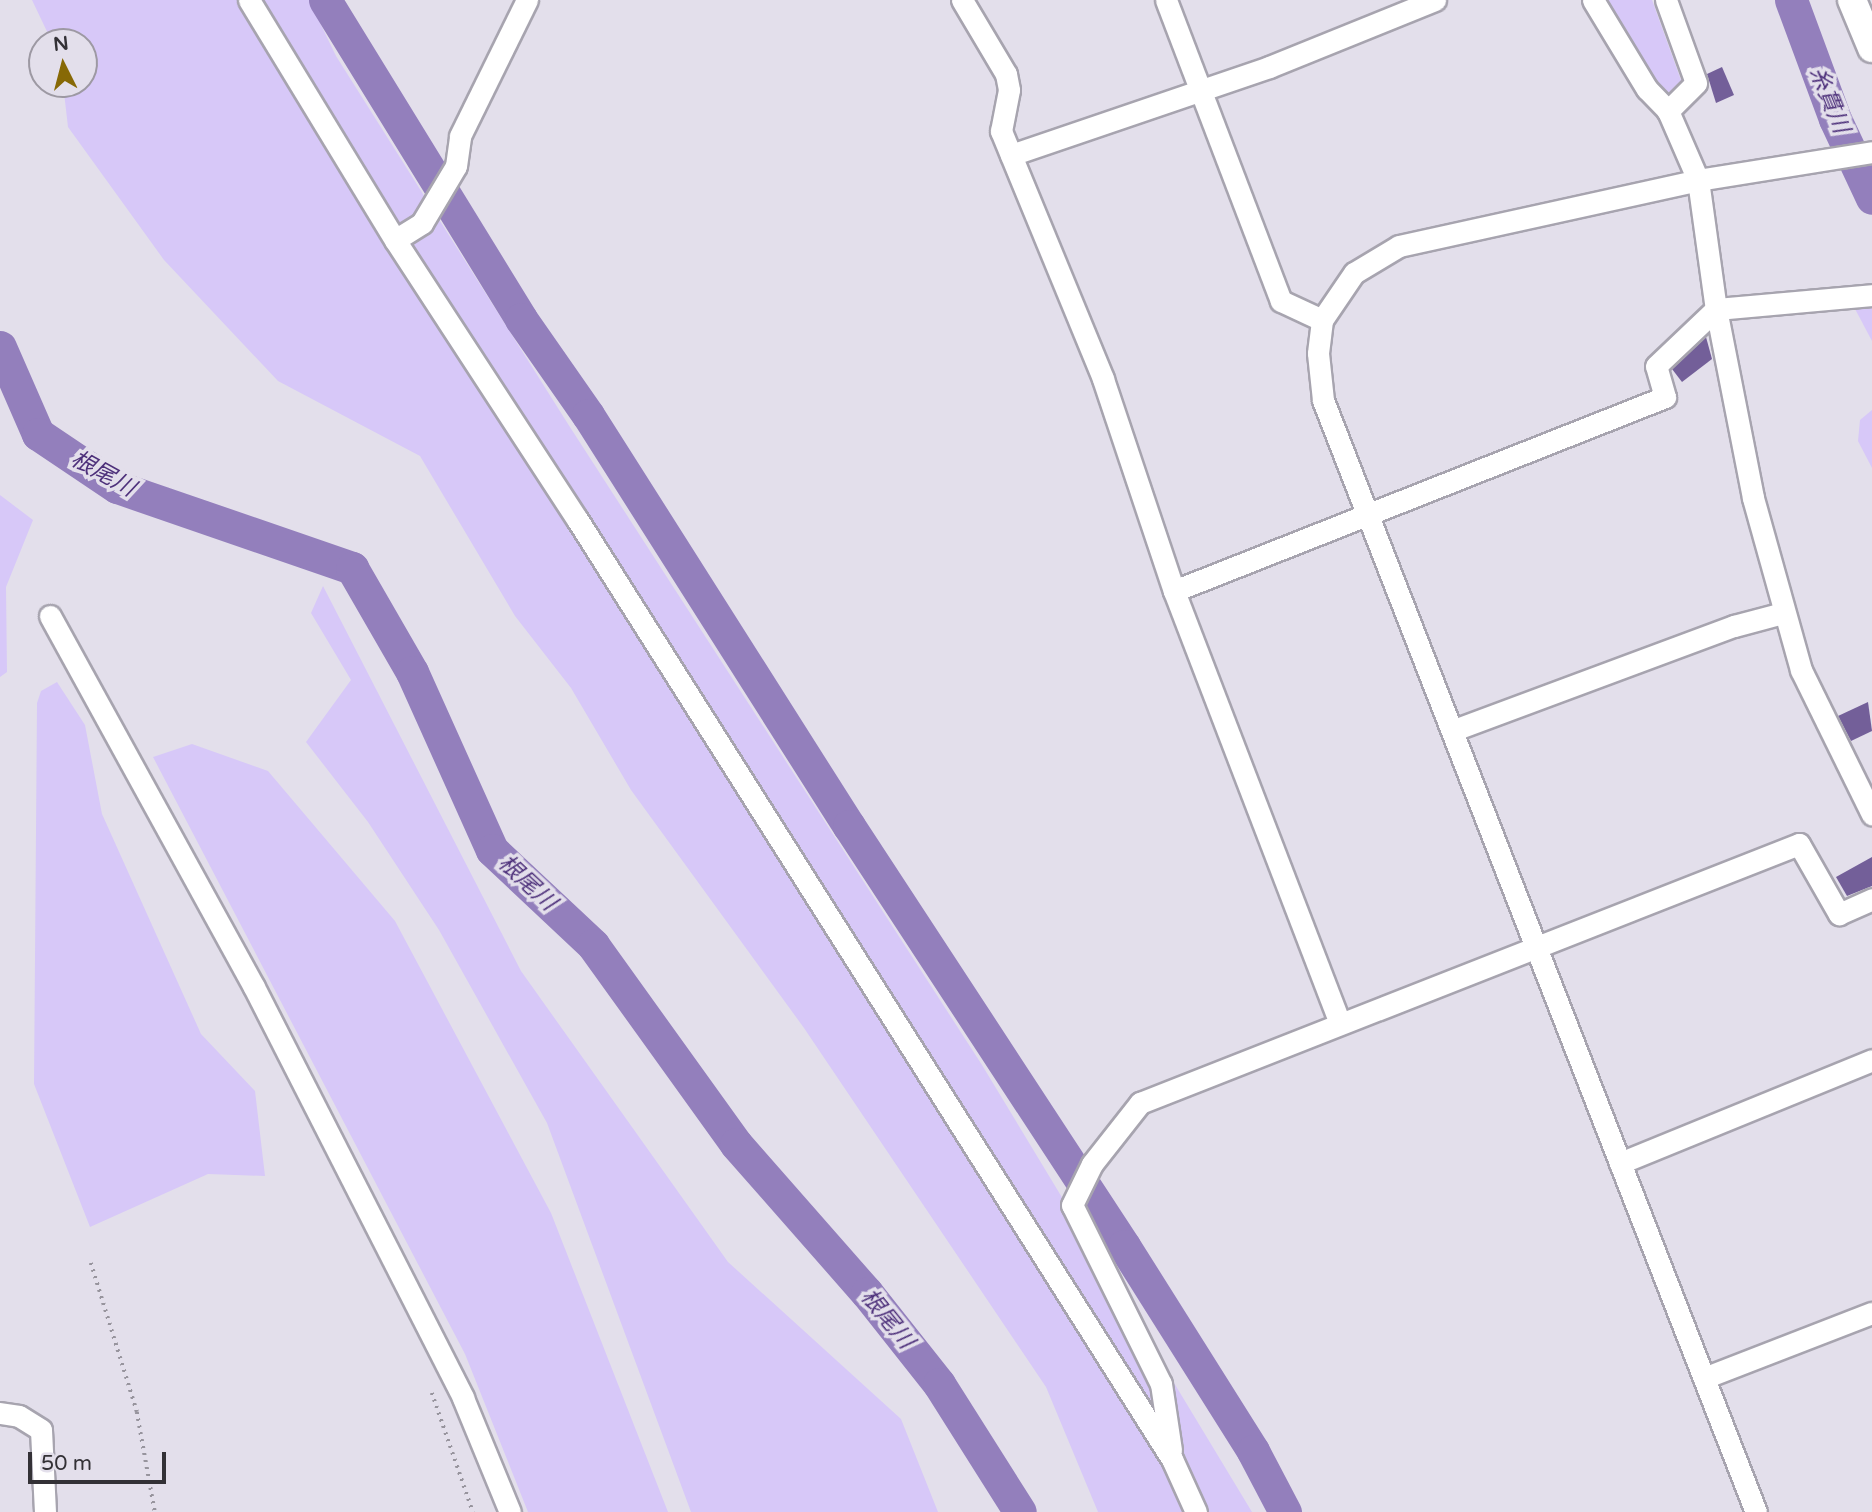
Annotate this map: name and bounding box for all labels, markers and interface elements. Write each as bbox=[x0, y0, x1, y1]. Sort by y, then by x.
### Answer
north arrow bbox=[28, 28, 98, 98]
text: N bbox=[52, 32, 70, 56]
water label: 糸貫川 bbox=[1803, 63, 1855, 137]
water label: 根尾川 bbox=[66, 445, 140, 503]
water label: 根尾川 bbox=[492, 849, 562, 917]
water label: 根尾川 bbox=[855, 1284, 919, 1354]
scale bar bbox=[32, 1438, 170, 1482]
text: 50 m bbox=[41, 1451, 92, 1476]

